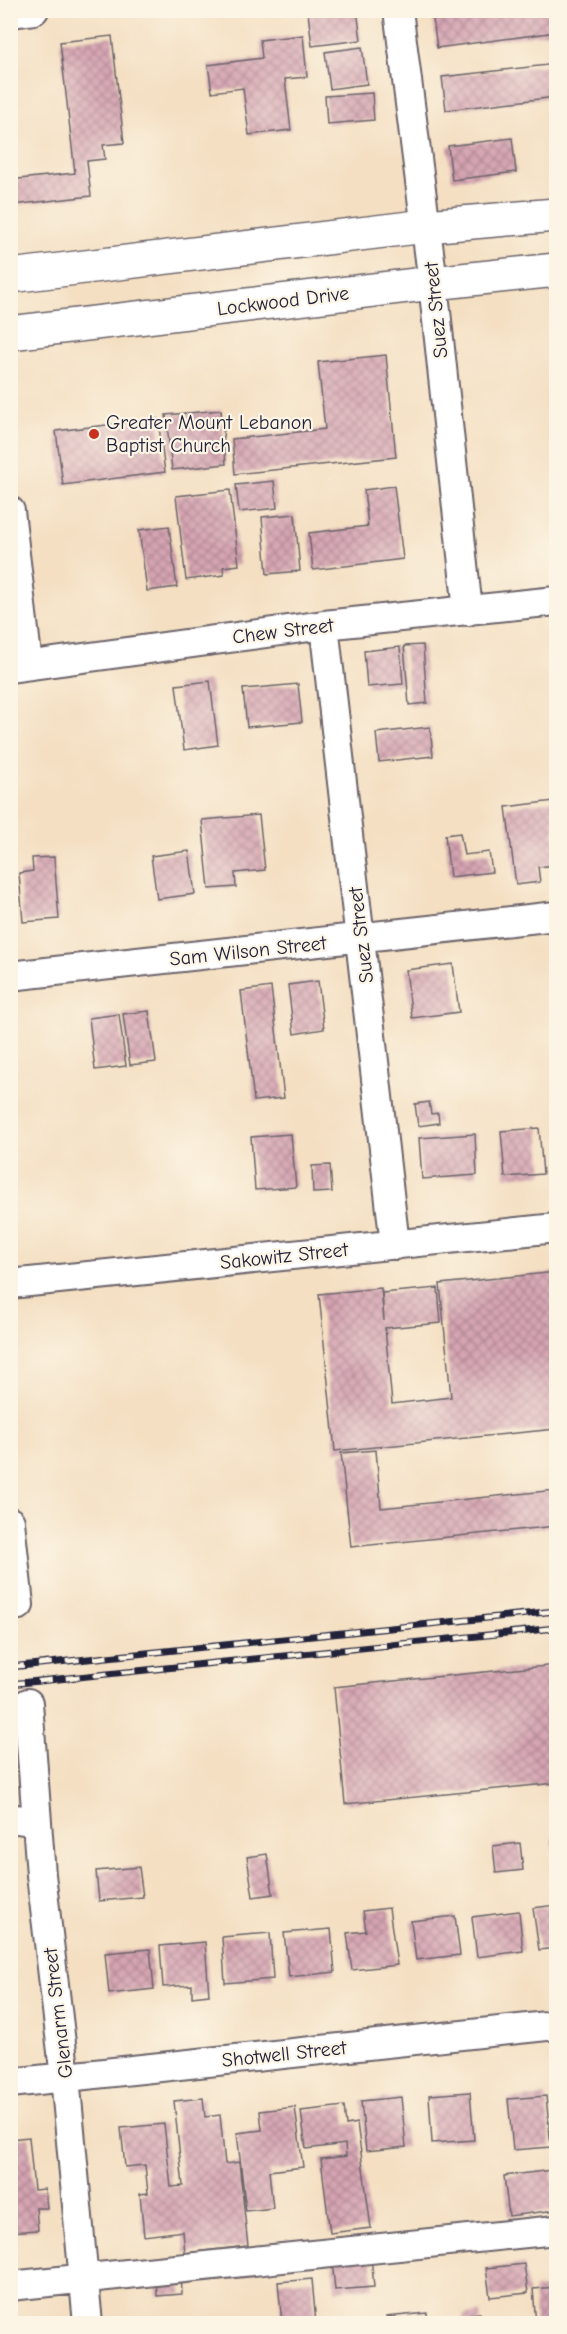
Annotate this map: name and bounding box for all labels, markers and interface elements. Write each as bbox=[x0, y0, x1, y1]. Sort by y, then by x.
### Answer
street label: Suez Street bbox=[419, 259, 452, 359]
street label: Lockwood Drive bbox=[216, 282, 350, 320]
place label: Greater Mount Lebanon Baptist Church bbox=[106, 411, 312, 457]
marker: Greater Mount Lebanon Baptist Church bbox=[87, 427, 101, 441]
street label: Chew Street bbox=[231, 613, 336, 649]
street label: Suez Street bbox=[344, 884, 378, 984]
street label: Sam Wilson Street bbox=[168, 931, 329, 971]
street label: Sakowitz Street bbox=[219, 1238, 350, 1274]
street label: Glenarm Street bbox=[38, 1945, 77, 2080]
street label: Shotwell Street bbox=[221, 2036, 349, 2072]

